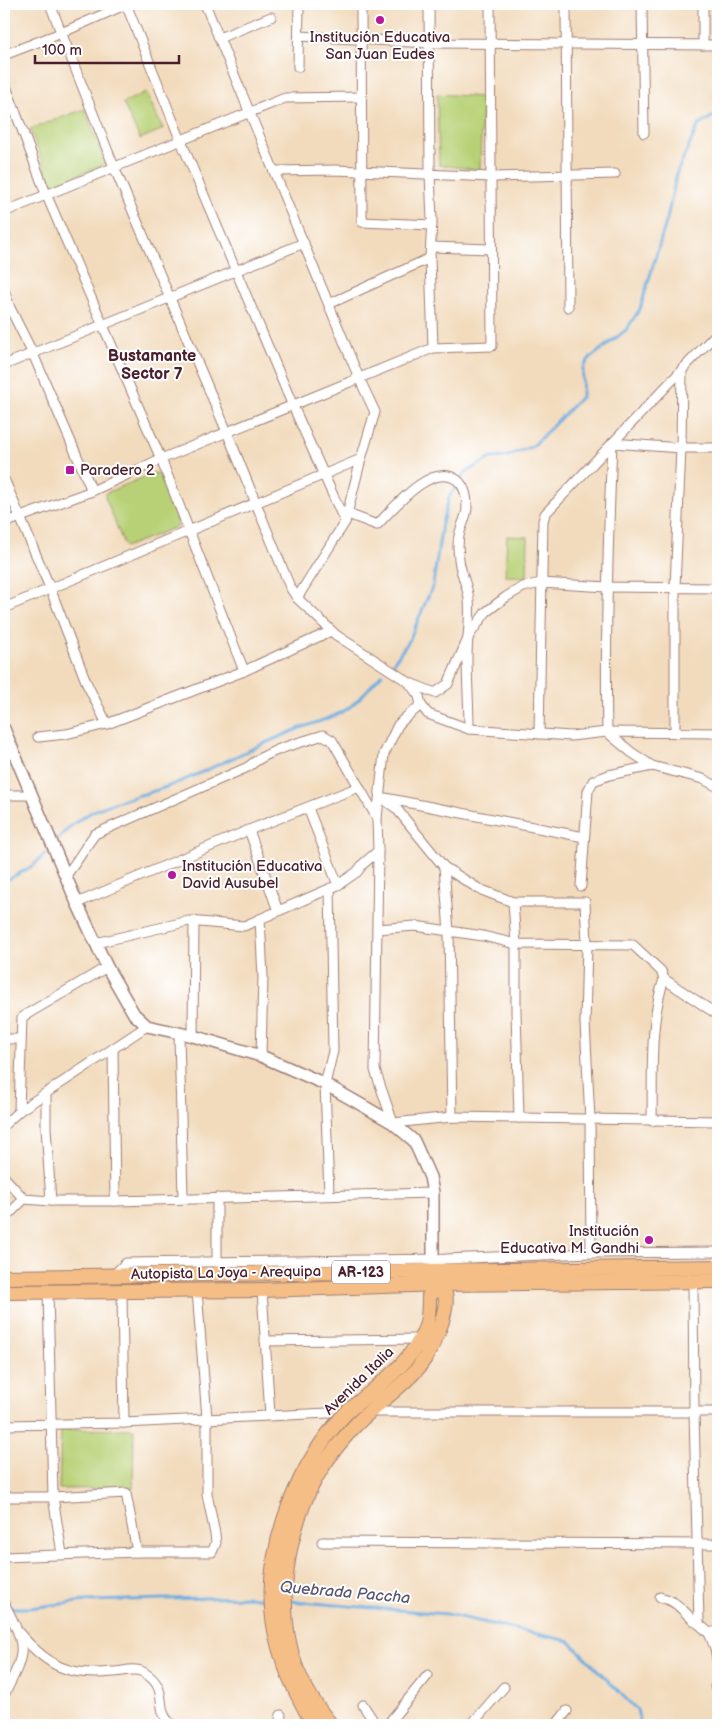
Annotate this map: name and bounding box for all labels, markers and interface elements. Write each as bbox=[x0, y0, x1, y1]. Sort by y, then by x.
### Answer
marker: Institución Educativa San Juan Eudes bbox=[374, 14, 386, 26]
place label: Institución Educativa San Juan Eudes bbox=[310, 28, 450, 64]
scale bar bbox=[35, 32, 179, 64]
text: 100 m bbox=[42, 41, 82, 60]
district label: Bustamante Sector 7 bbox=[108, 347, 196, 384]
place label: Paradero 2 bbox=[80, 461, 155, 480]
marker: Paradero 2 bbox=[64, 464, 76, 476]
place label: Institución Educativa David Ausubel bbox=[182, 857, 323, 893]
marker: Institución Educativa David Ausubel bbox=[166, 869, 178, 881]
place label: Institución Educativa M. Gandhi bbox=[500, 1222, 639, 1258]
marker: Institución Educativa M. Gandhi bbox=[643, 1234, 655, 1246]
road number: AR-123 bbox=[332, 1260, 390, 1284]
street label: Autopista La Joya - Arequipa bbox=[131, 1262, 321, 1284]
street label: Avenida Italia bbox=[320, 1343, 398, 1419]
water label: Quebrada Paccha bbox=[279, 1578, 411, 1608]

